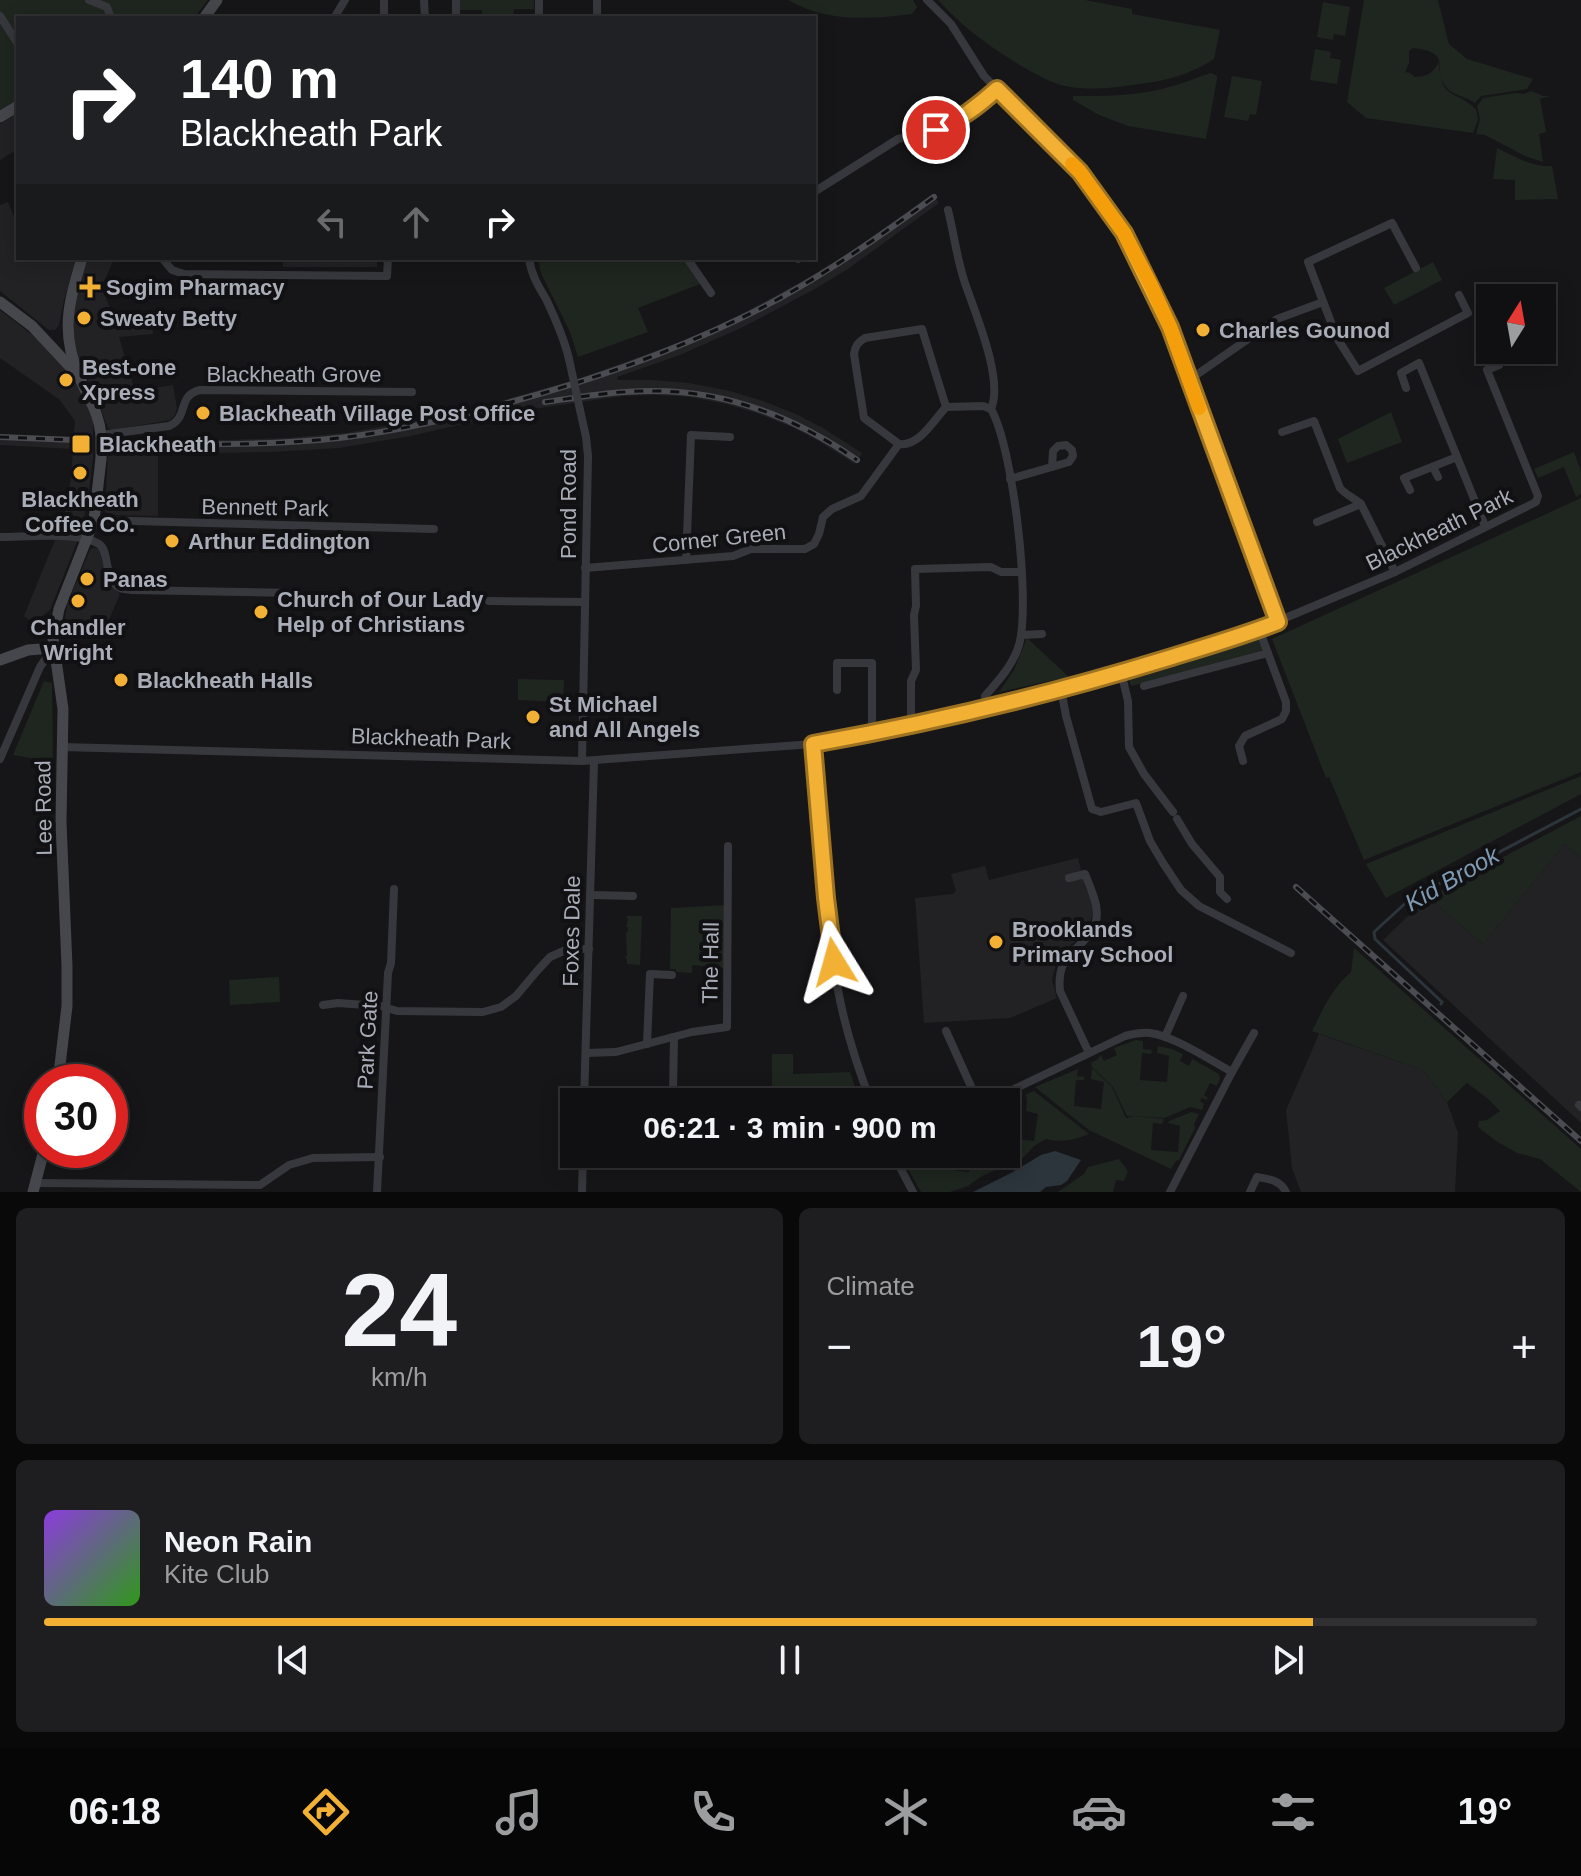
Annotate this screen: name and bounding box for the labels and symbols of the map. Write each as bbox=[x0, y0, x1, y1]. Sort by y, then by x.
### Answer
pin bbox=[902, 96, 970, 164]
place label: Sogim Pharmacy bbox=[106, 275, 285, 300]
marker: Sogim Pharmacy bbox=[81, 278, 99, 296]
north arrow bbox=[1476, 284, 1556, 364]
place label: Sweaty Betty bbox=[100, 306, 238, 331]
marker: Sweaty Betty bbox=[75, 309, 93, 327]
place label: Charles Gounod bbox=[1219, 318, 1390, 343]
marker: Charles Gounod bbox=[1194, 321, 1212, 339]
place label: Best-one Xpress bbox=[82, 355, 176, 405]
street label: Blackheath Grove bbox=[207, 362, 381, 387]
marker: Best-one Xpress bbox=[57, 371, 75, 389]
place label: Blackheath Village Post Office bbox=[219, 401, 535, 426]
marker: Blackheath Village Post Office bbox=[194, 404, 212, 422]
place label: Blackheath bbox=[99, 432, 216, 457]
marker: Blackheath bbox=[70, 433, 92, 455]
street label: Pond Road bbox=[556, 449, 581, 559]
marker: Blackheath Coffee Co. bbox=[71, 464, 89, 482]
street label: Blackheath Park bbox=[1362, 483, 1518, 576]
place label: Blackheath Coffee Co. bbox=[21, 487, 139, 537]
street label: Bennett Park bbox=[201, 494, 330, 521]
street label: Corner Green bbox=[651, 519, 787, 558]
place label: Arthur Eddington bbox=[188, 529, 370, 554]
marker: Arthur Eddington bbox=[163, 532, 181, 550]
place label: Panas bbox=[103, 567, 168, 592]
marker: Panas bbox=[78, 570, 96, 588]
place label: Church of Our Lady Help of Christians bbox=[277, 587, 484, 637]
marker: Chandler Wright bbox=[69, 592, 87, 610]
marker: Church of Our Lady Help of Christians bbox=[252, 603, 270, 621]
place label: Chandler Wright bbox=[30, 615, 126, 665]
place label: Blackheath Halls bbox=[137, 668, 313, 693]
marker: Blackheath Halls bbox=[112, 671, 130, 689]
place label: St Michael and All Angels bbox=[549, 692, 700, 742]
marker: St Michael and All Angels bbox=[524, 708, 542, 726]
street label: Blackheath Park bbox=[350, 723, 512, 754]
street label: Lee Road bbox=[30, 760, 57, 856]
water label: Kid Brook bbox=[1400, 840, 1505, 916]
street label: Foxes Dale bbox=[558, 875, 585, 987]
place label: Brooklands Primary School bbox=[1012, 917, 1173, 967]
position arrow bbox=[792, 920, 876, 1004]
street label: The Hall bbox=[697, 922, 724, 1004]
marker: Brooklands Primary School bbox=[987, 933, 1005, 951]
street label: Park Gate bbox=[352, 990, 383, 1090]
speed limit sign: 30 bbox=[24, 1064, 128, 1168]

